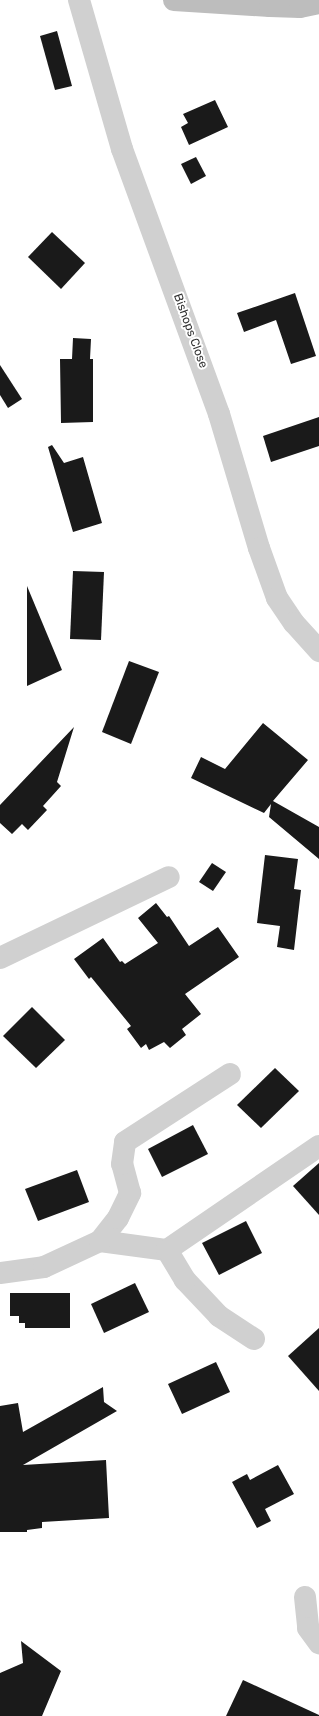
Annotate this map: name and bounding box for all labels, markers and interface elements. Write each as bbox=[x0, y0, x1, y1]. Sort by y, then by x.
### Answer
street label: Bishops Close bbox=[170, 292, 210, 370]

